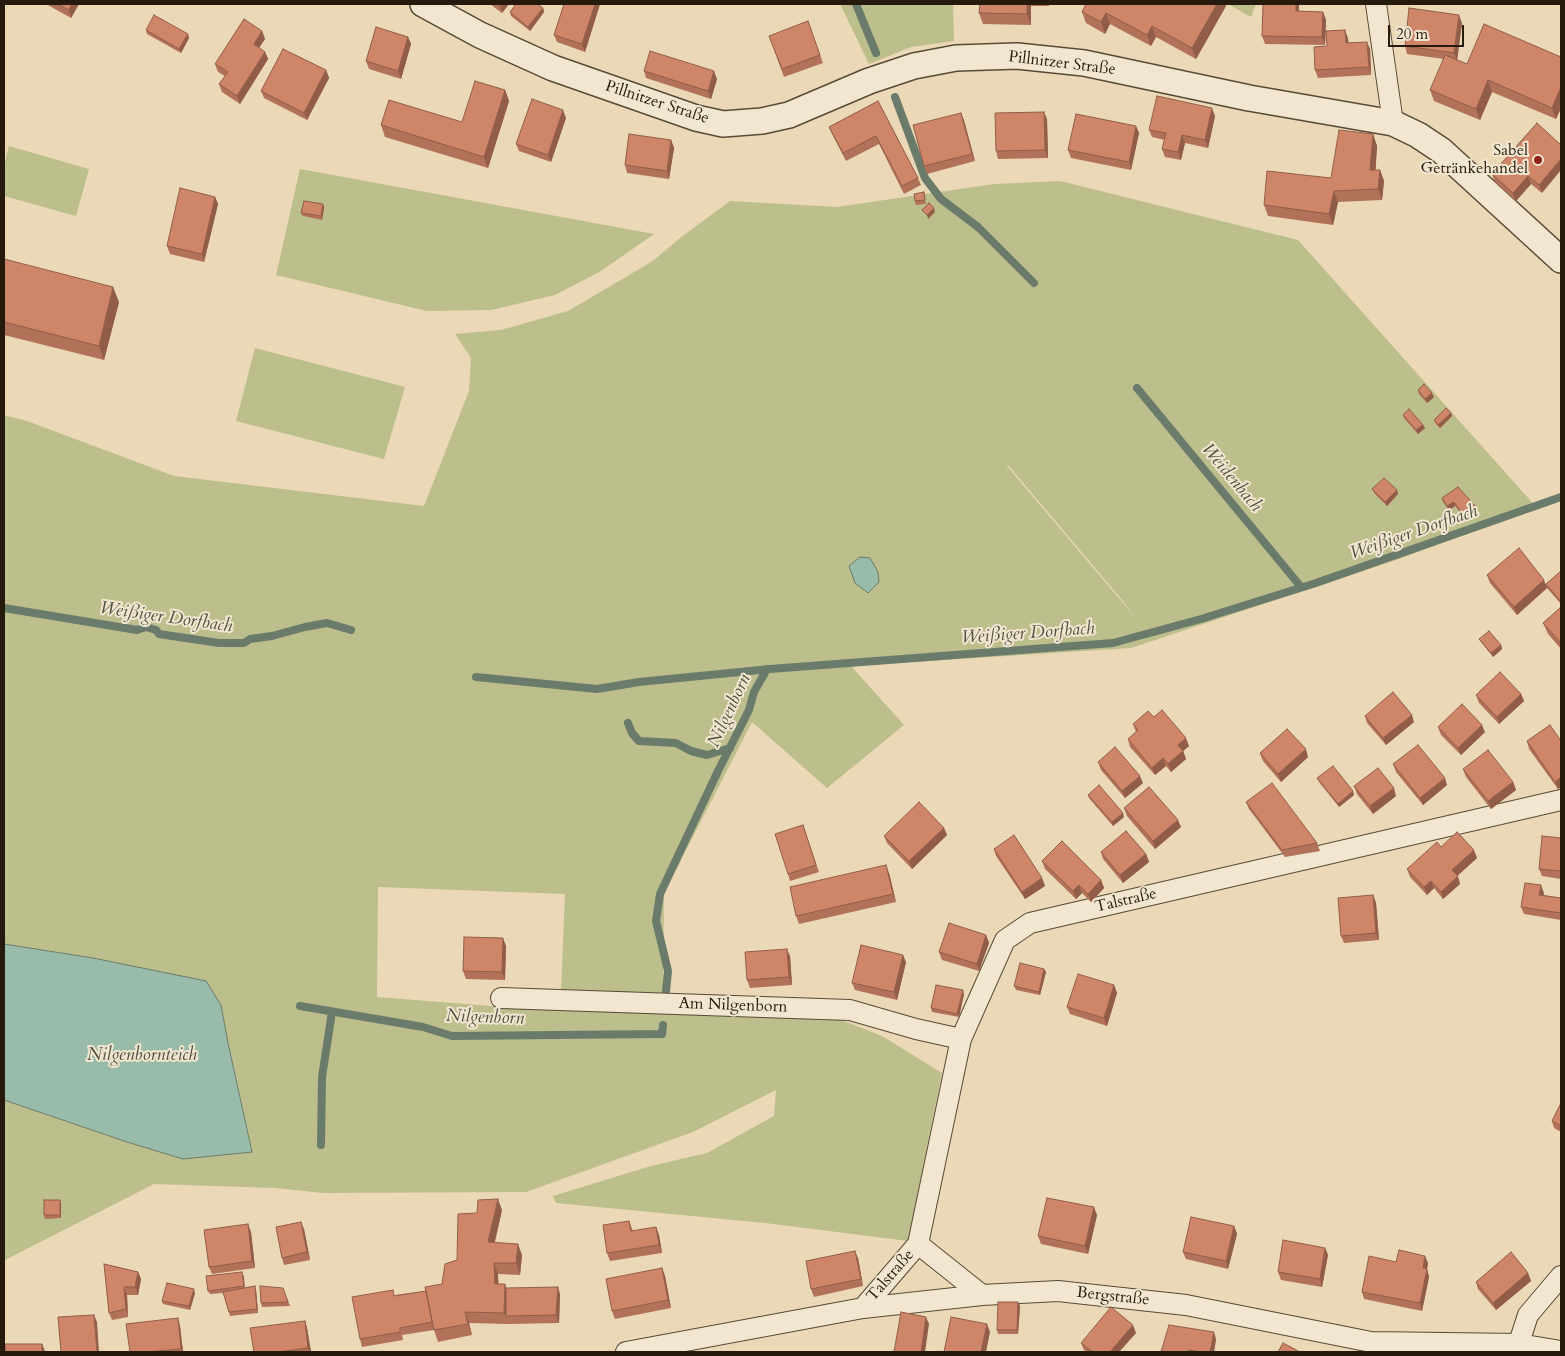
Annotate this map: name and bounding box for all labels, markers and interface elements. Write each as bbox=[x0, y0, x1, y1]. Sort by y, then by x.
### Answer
scale bar bbox=[1390, 15, 1466, 47]
text: 20 m bbox=[1396, 24, 1428, 44]
street label: Pillnitzer Straße bbox=[1007, 48, 1117, 80]
street label: Pillnitzer Straße bbox=[603, 77, 711, 129]
place label: Sabel Getränkehandel bbox=[1421, 141, 1528, 179]
marker: Sabel Getränkehandel bbox=[1532, 154, 1544, 166]
water label: Weidenbach bbox=[1196, 439, 1266, 517]
water label: Weißiger Dorfbach bbox=[1347, 501, 1481, 565]
water label: Weißiger Dorfbach bbox=[98, 598, 234, 638]
water label: Weißiger Dorfbach bbox=[961, 619, 1095, 649]
water label: Nilgenborn bbox=[704, 671, 756, 751]
street label: Talstraße bbox=[1093, 885, 1159, 917]
street label: Am Nilgenborn bbox=[678, 995, 788, 1017]
water label: Nilgenborn bbox=[446, 1006, 524, 1030]
water label: Nilgenbornteich bbox=[87, 1045, 197, 1067]
street label: Talstraße bbox=[863, 1246, 919, 1306]
street label: Bergstraße bbox=[1076, 1284, 1150, 1310]

